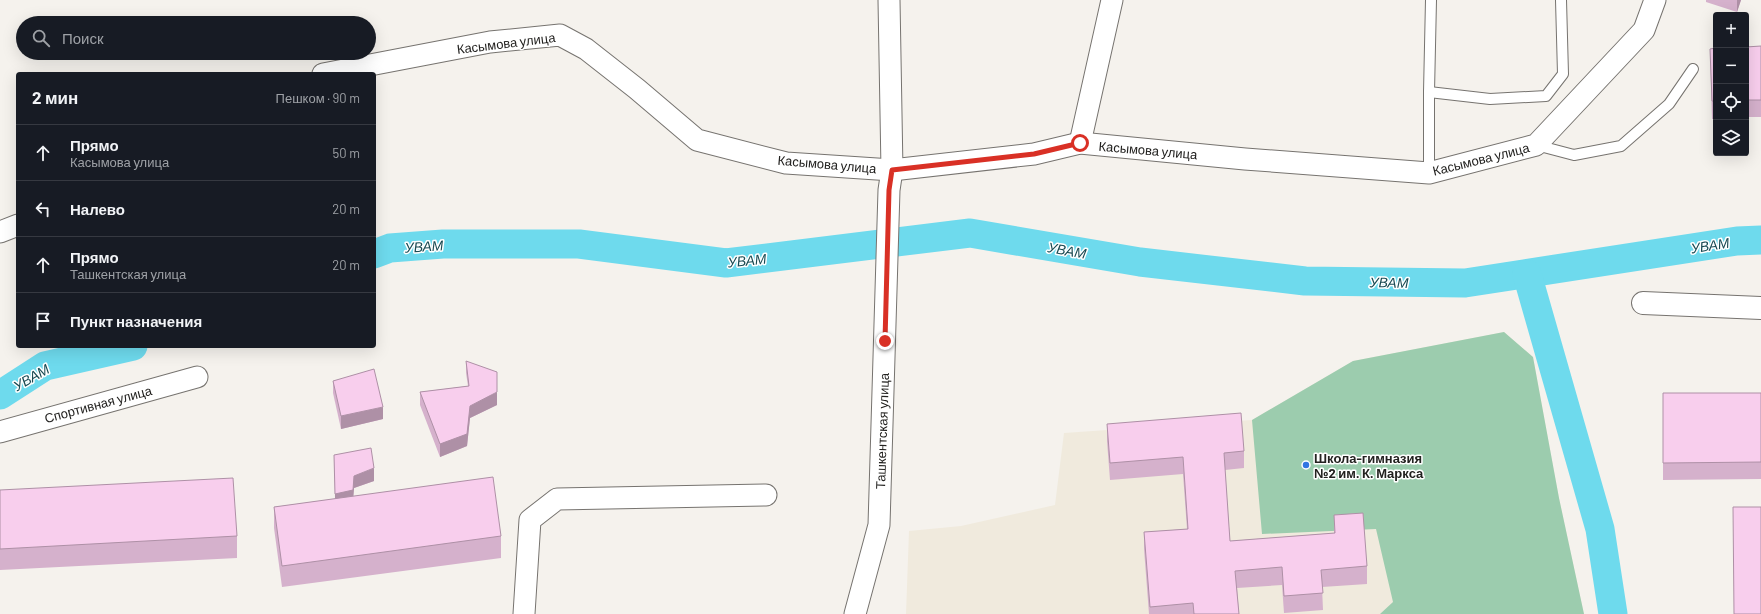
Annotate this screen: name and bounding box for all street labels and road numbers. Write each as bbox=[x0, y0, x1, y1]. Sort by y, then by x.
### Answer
street label: Касымова улица bbox=[456, 29, 557, 57]
street label: Касымова улица bbox=[1098, 138, 1199, 162]
street label: Касымова улица bbox=[1431, 139, 1532, 179]
street label: Касымова улица bbox=[777, 152, 878, 176]
street label: Ташкентская улица bbox=[872, 372, 892, 489]
street label: Спортивная улица bbox=[43, 382, 154, 426]

